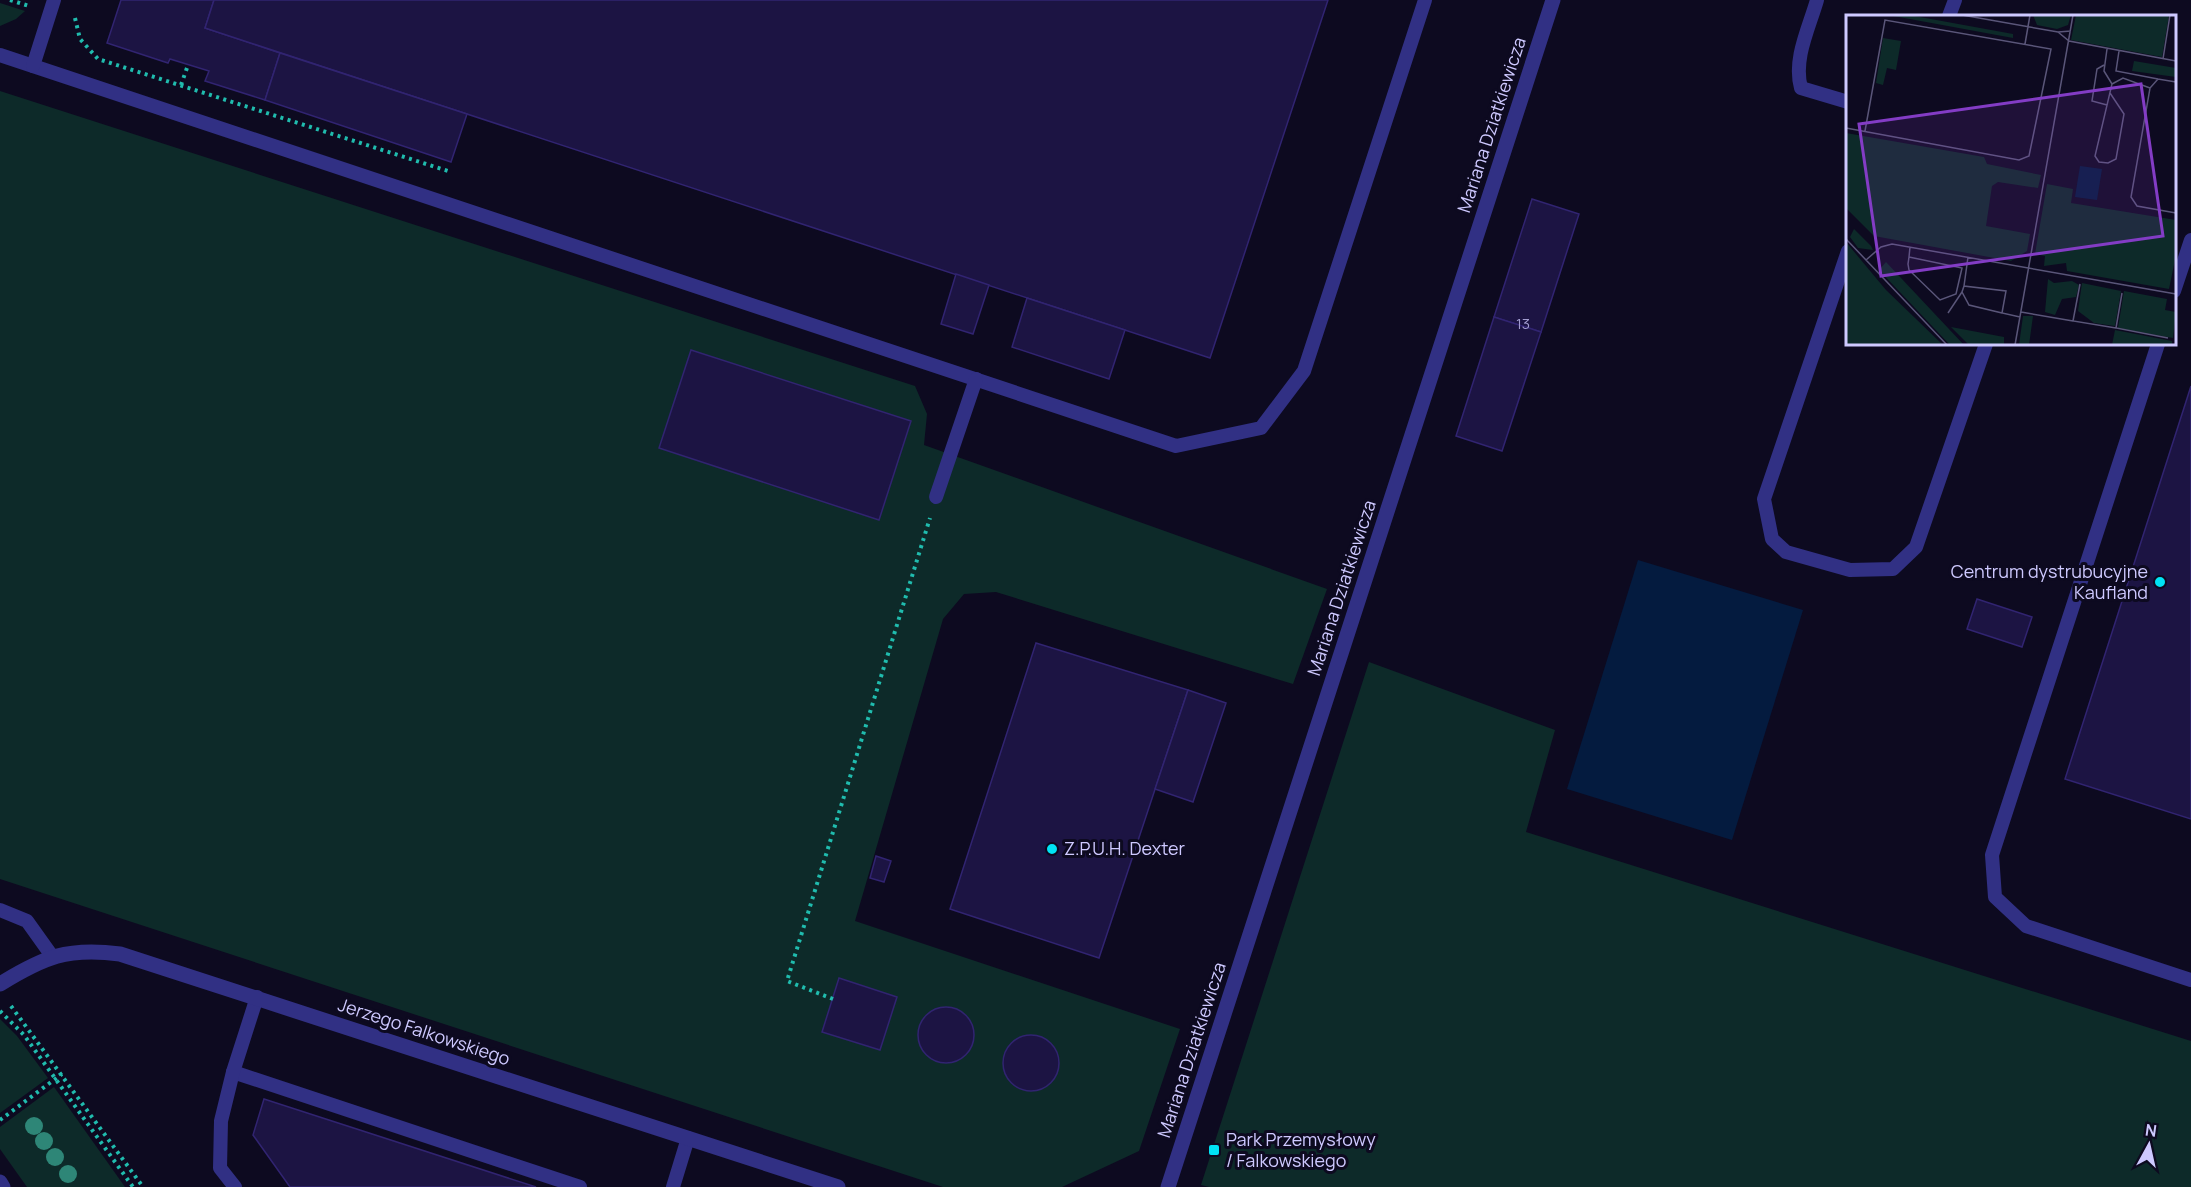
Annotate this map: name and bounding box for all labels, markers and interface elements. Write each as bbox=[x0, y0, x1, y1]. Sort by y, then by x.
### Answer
inset map bbox=[1846, 15, 2176, 345]
street label: Mariana Dziatkiewicza bbox=[1451, 34, 1531, 216]
house number: 13 bbox=[1516, 313, 1530, 334]
street label: Mariana Dziatkiewicza bbox=[1301, 497, 1381, 679]
place label: Centrum dystrubucyjne Kaufland bbox=[1951, 559, 2148, 604]
marker: Centrum dystrubucyjne Kaufland bbox=[2153, 575, 2167, 589]
place label: Z.P.U.H. Dexter bbox=[1064, 836, 1186, 860]
marker: Z.P.U.H. Dexter bbox=[1045, 842, 1059, 856]
street label: Mariana Dziatkiewicza bbox=[1151, 959, 1231, 1141]
street label: Jerzego Falkowskiego bbox=[335, 992, 513, 1070]
north arrow bbox=[2119, 1115, 2179, 1175]
text: N bbox=[2144, 1118, 2158, 1142]
place label: Park Przemysłowy / Falkowskiego bbox=[1226, 1127, 1376, 1172]
marker: Park Przemysłowy / Falkowskiego bbox=[1207, 1143, 1221, 1157]

